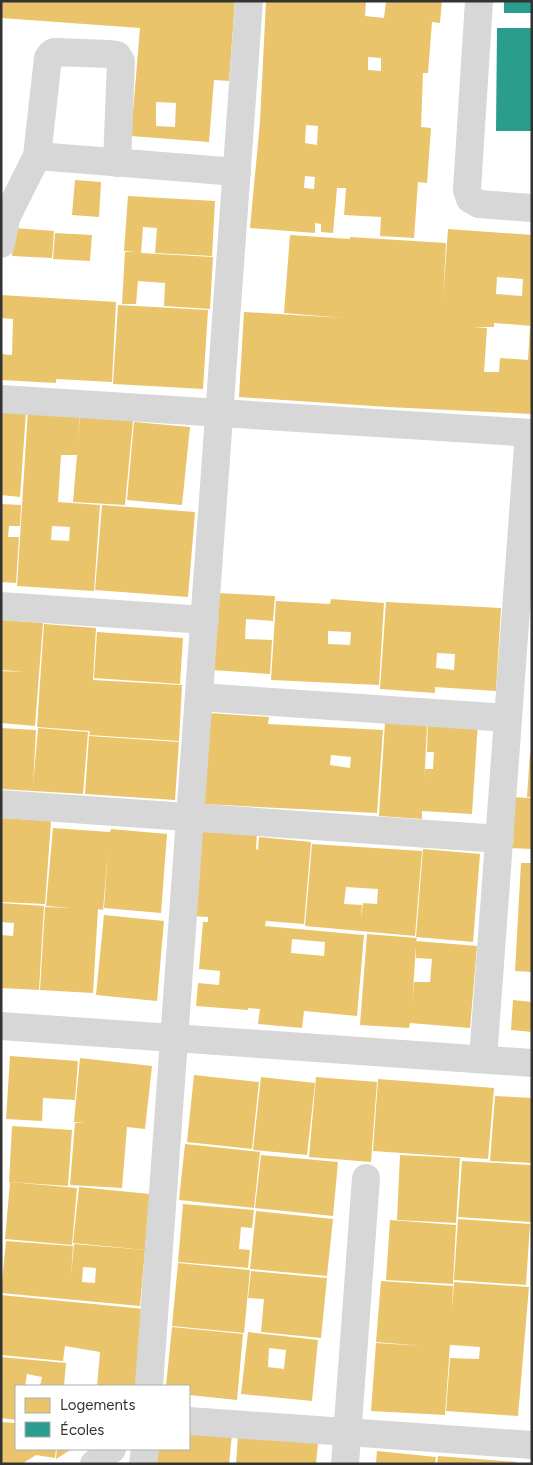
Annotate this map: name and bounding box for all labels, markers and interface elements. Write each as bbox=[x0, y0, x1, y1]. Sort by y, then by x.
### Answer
legend bbox=[15, 1385, 190, 1450]
text: Logements bbox=[60, 1396, 135, 1414]
text: Écoles bbox=[60, 1421, 104, 1439]

